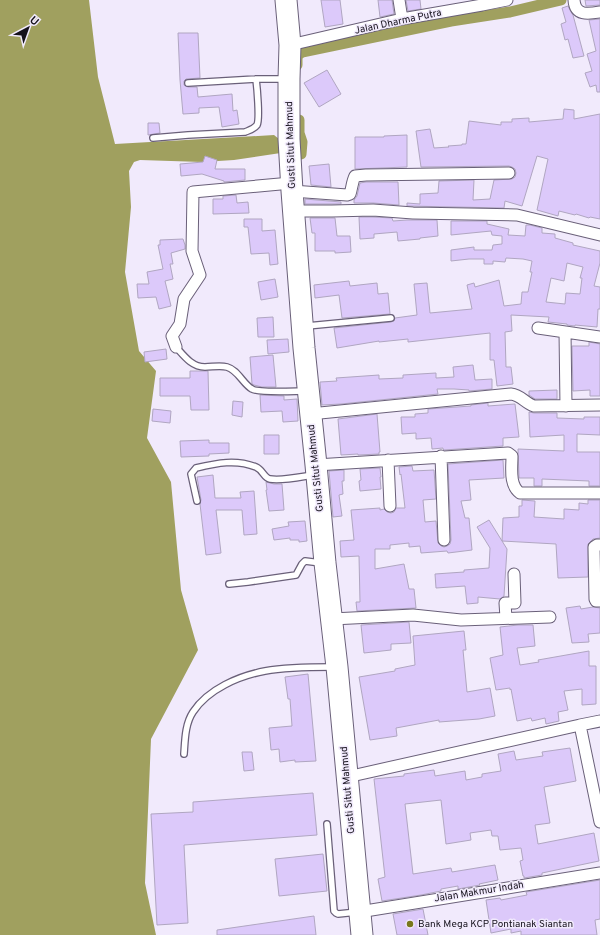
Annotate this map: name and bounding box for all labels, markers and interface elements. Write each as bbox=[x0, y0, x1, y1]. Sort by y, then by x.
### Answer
street label: Jalan Dharma Putra bbox=[353, 6, 443, 38]
north arrow bbox=[8, 8, 48, 48]
text: U bbox=[26, 13, 41, 29]
street label: Gusti Situt Mahmud bbox=[283, 101, 299, 189]
street label: Gusti Situt Mahmud bbox=[305, 424, 327, 512]
street label: Gusti Situt Mahmud bbox=[338, 746, 358, 834]
street label: Jalan Makmur Indah bbox=[433, 878, 525, 906]
place label: Bank Mega KCP Pontianak Siantan bbox=[418, 918, 573, 931]
marker: Bank Mega KCP Pontianak Siantan bbox=[405, 919, 415, 929]

